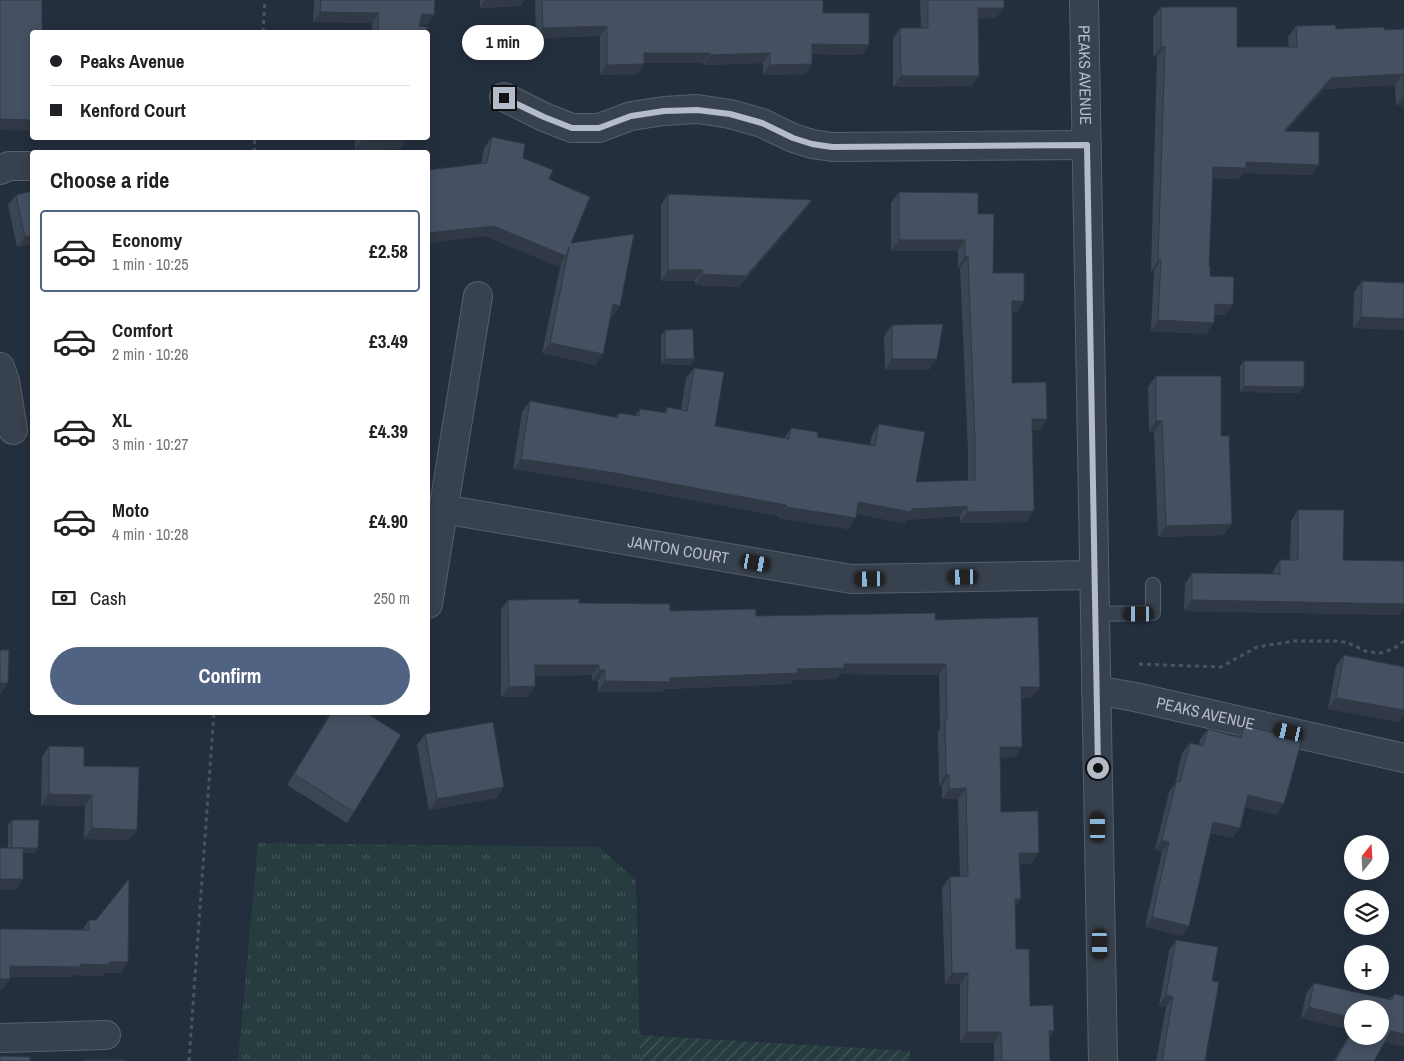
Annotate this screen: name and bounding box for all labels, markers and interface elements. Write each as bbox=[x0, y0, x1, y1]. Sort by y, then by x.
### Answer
street label: PEAKS AVENUE bbox=[1073, 25, 1097, 125]
callout: 1 min bbox=[463, 26, 545, 61]
text: 1 min bbox=[486, 31, 520, 53]
text: Peaks Avenue bbox=[80, 48, 185, 74]
route end bbox=[493, 87, 515, 109]
text: Kenford Court bbox=[80, 97, 186, 123]
text: Choose a ride bbox=[50, 165, 169, 195]
text: Economy bbox=[112, 227, 182, 253]
icon: car bbox=[52, 229, 97, 274]
text: £2.58 bbox=[369, 238, 408, 264]
text: 1 min · 10:25 bbox=[112, 253, 189, 275]
text: Comfort bbox=[112, 317, 173, 343]
icon: car bbox=[52, 319, 97, 364]
text: £3.49 bbox=[369, 328, 408, 354]
text: 2 min · 10:26 bbox=[112, 343, 189, 365]
text: XL bbox=[112, 407, 132, 433]
icon: car bbox=[52, 409, 97, 454]
text: £4.39 bbox=[369, 418, 408, 444]
text: 3 min · 10:27 bbox=[112, 433, 189, 455]
text: Moto bbox=[112, 497, 149, 523]
icon: car bbox=[52, 499, 97, 544]
text: £4.90 bbox=[369, 508, 408, 534]
text: 4 min · 10:28 bbox=[112, 523, 189, 545]
street label: JANTON COURT bbox=[626, 530, 731, 569]
car bbox=[739, 553, 772, 573]
car bbox=[947, 569, 978, 585]
car bbox=[854, 571, 885, 587]
icon: cash bbox=[50, 584, 78, 612]
text: Cash bbox=[90, 585, 126, 611]
text: 250 m bbox=[374, 587, 410, 609]
car bbox=[1124, 607, 1154, 622]
button: Confirm bbox=[50, 647, 410, 705]
street label: PEAKS AVENUE bbox=[1154, 691, 1257, 735]
car bbox=[1272, 721, 1305, 743]
route start bbox=[1087, 757, 1109, 779]
car bbox=[1090, 812, 1105, 842]
north arrow bbox=[1344, 835, 1389, 880]
map controls bbox=[1344, 835, 1389, 1045]
button: layers bbox=[1344, 890, 1389, 935]
car bbox=[1092, 929, 1107, 959]
button: + bbox=[1344, 945, 1389, 990]
button: − bbox=[1344, 1000, 1389, 1045]

